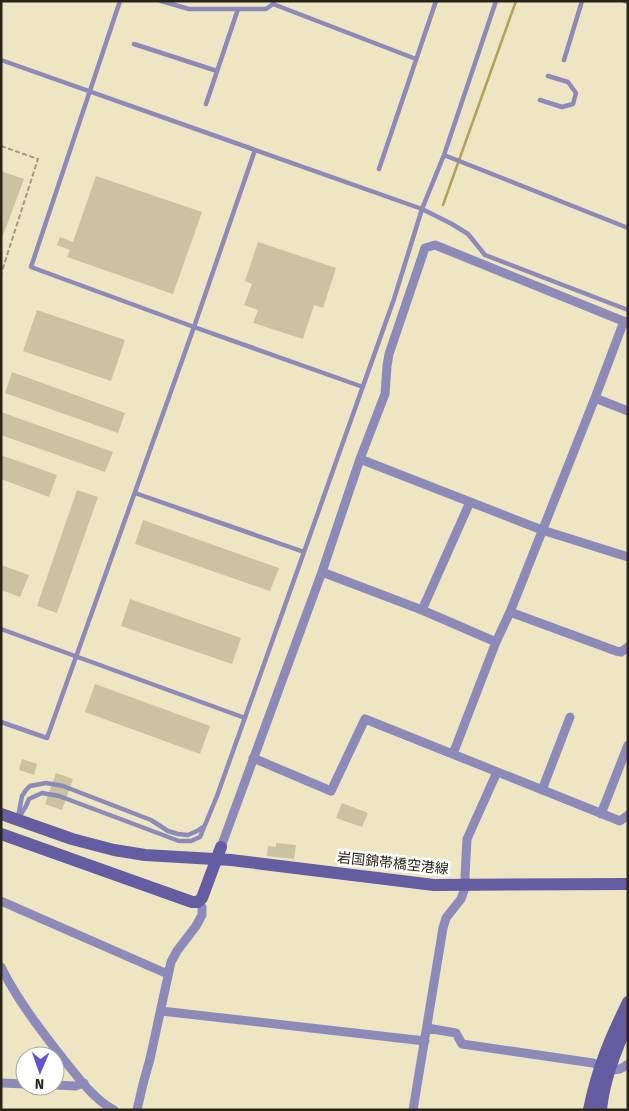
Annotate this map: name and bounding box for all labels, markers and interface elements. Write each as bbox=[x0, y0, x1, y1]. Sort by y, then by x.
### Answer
street label: 岩国錦帯橋空港線 bbox=[336, 849, 450, 878]
north arrow bbox=[15, 1046, 65, 1096]
text: N bbox=[35, 1075, 45, 1092]

